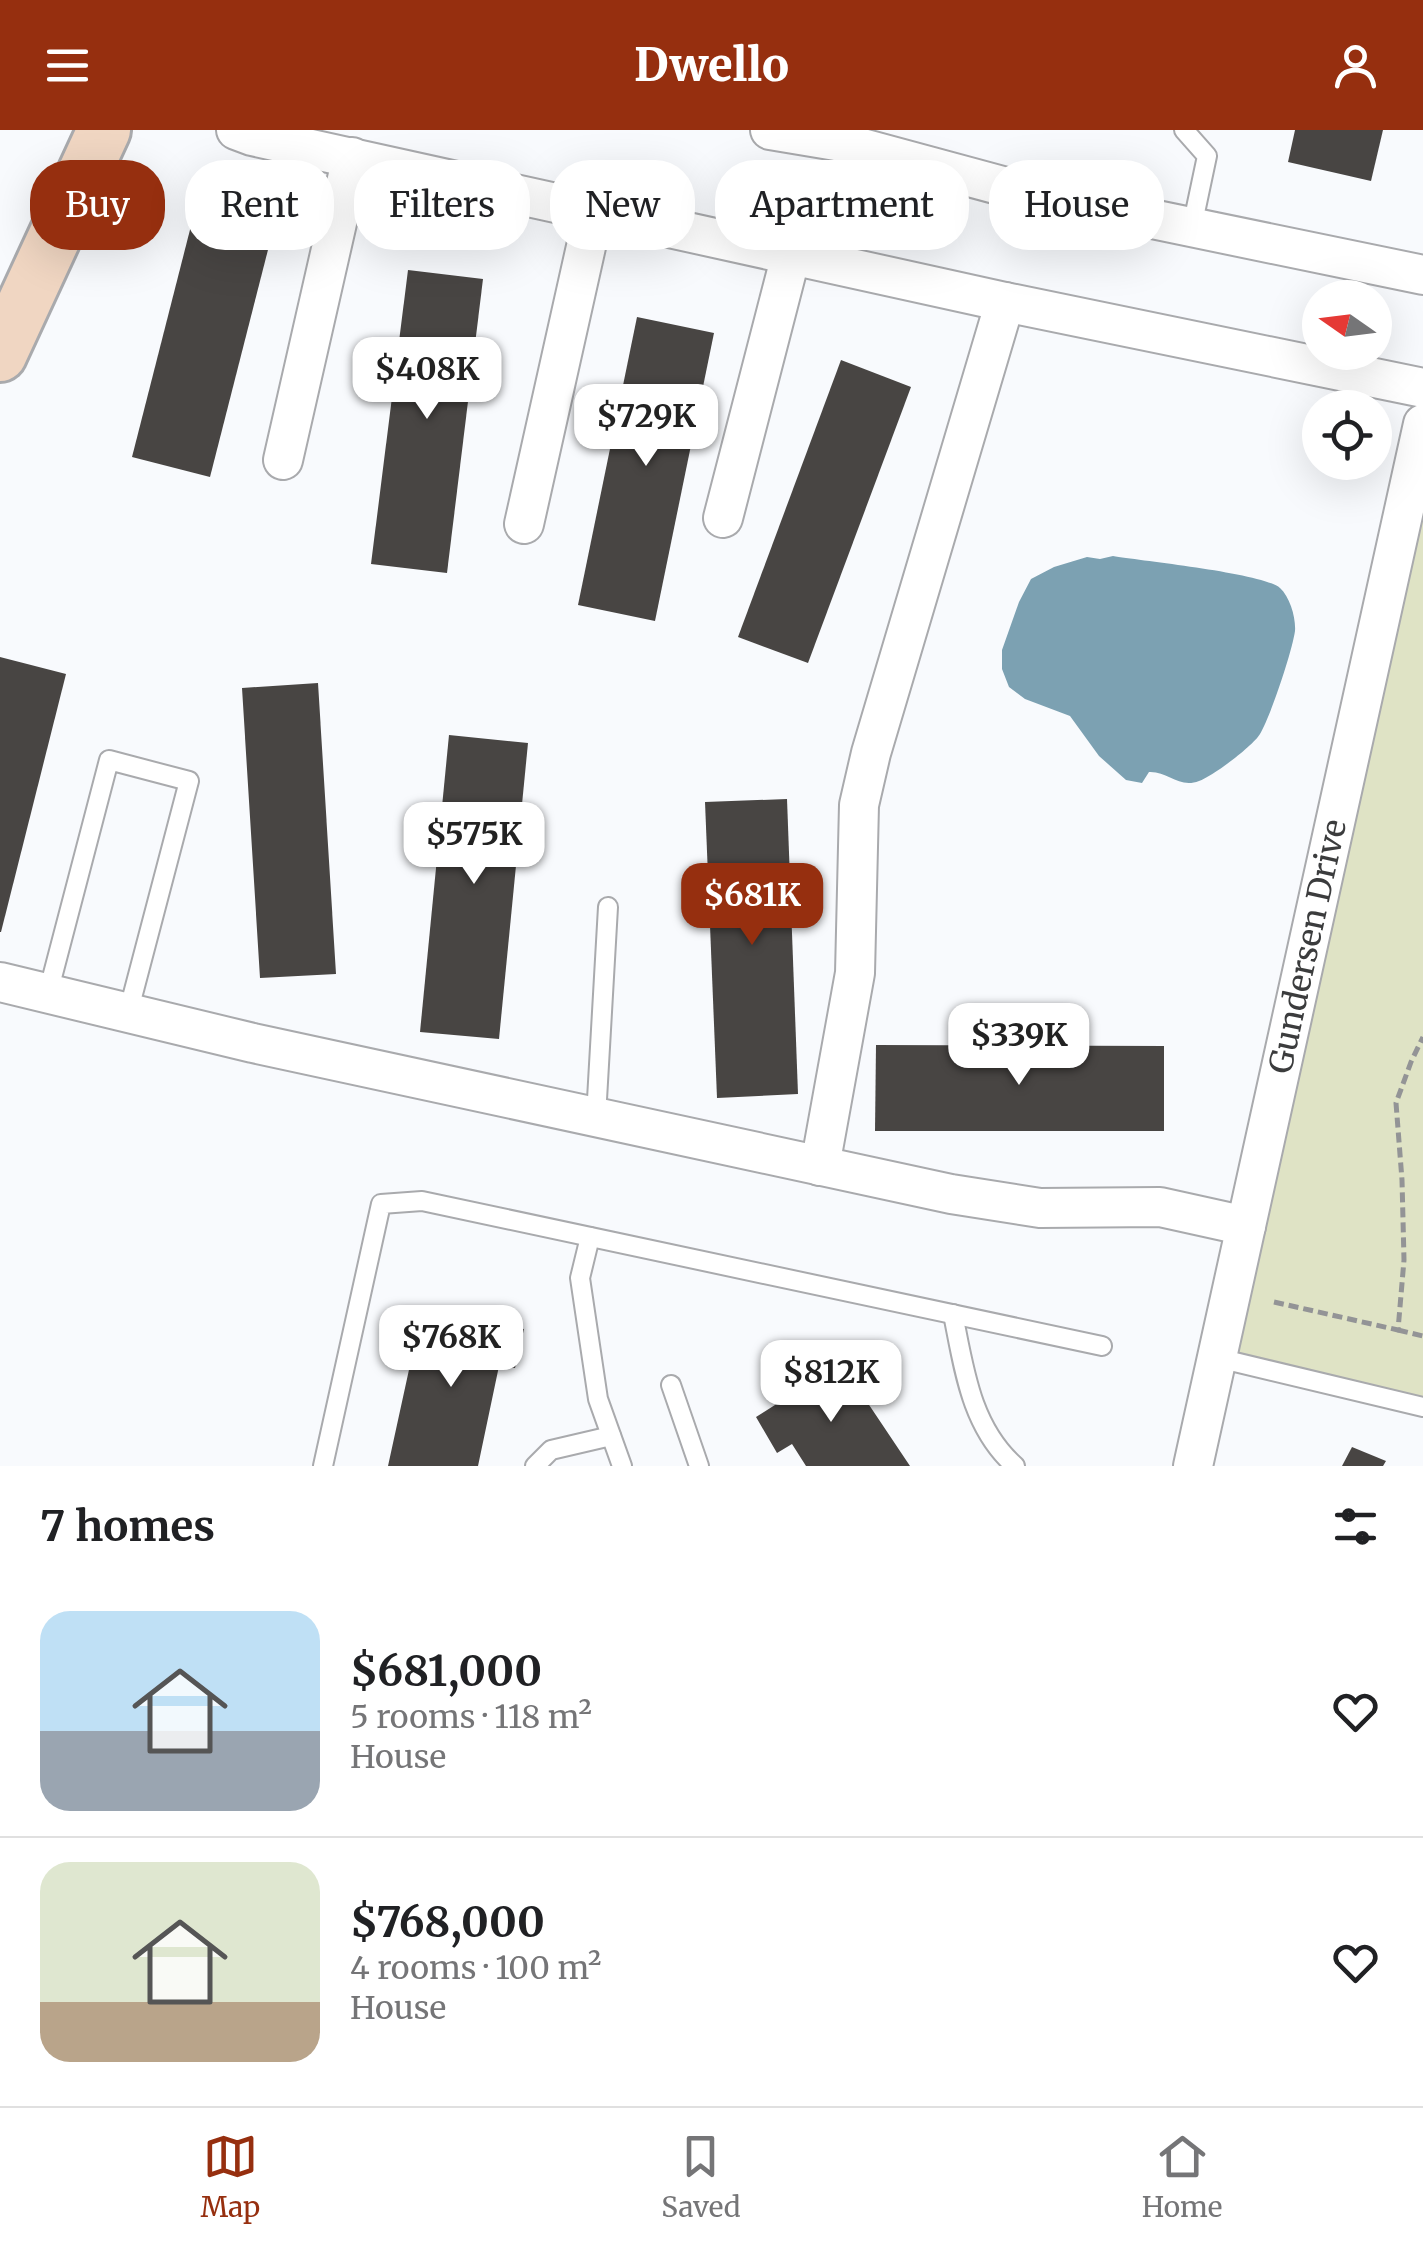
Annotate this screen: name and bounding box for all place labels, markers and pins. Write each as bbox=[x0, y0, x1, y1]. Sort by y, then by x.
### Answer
pin: $408K bbox=[357, 337, 497, 422]
pin: $729K bbox=[576, 384, 716, 469]
pin: $575K bbox=[404, 802, 544, 887]
pin: $681K bbox=[682, 863, 822, 948]
pin: $339K bbox=[949, 1003, 1089, 1088]
pin: $768K bbox=[381, 1305, 521, 1390]
pin: $812K bbox=[761, 1340, 901, 1425]

